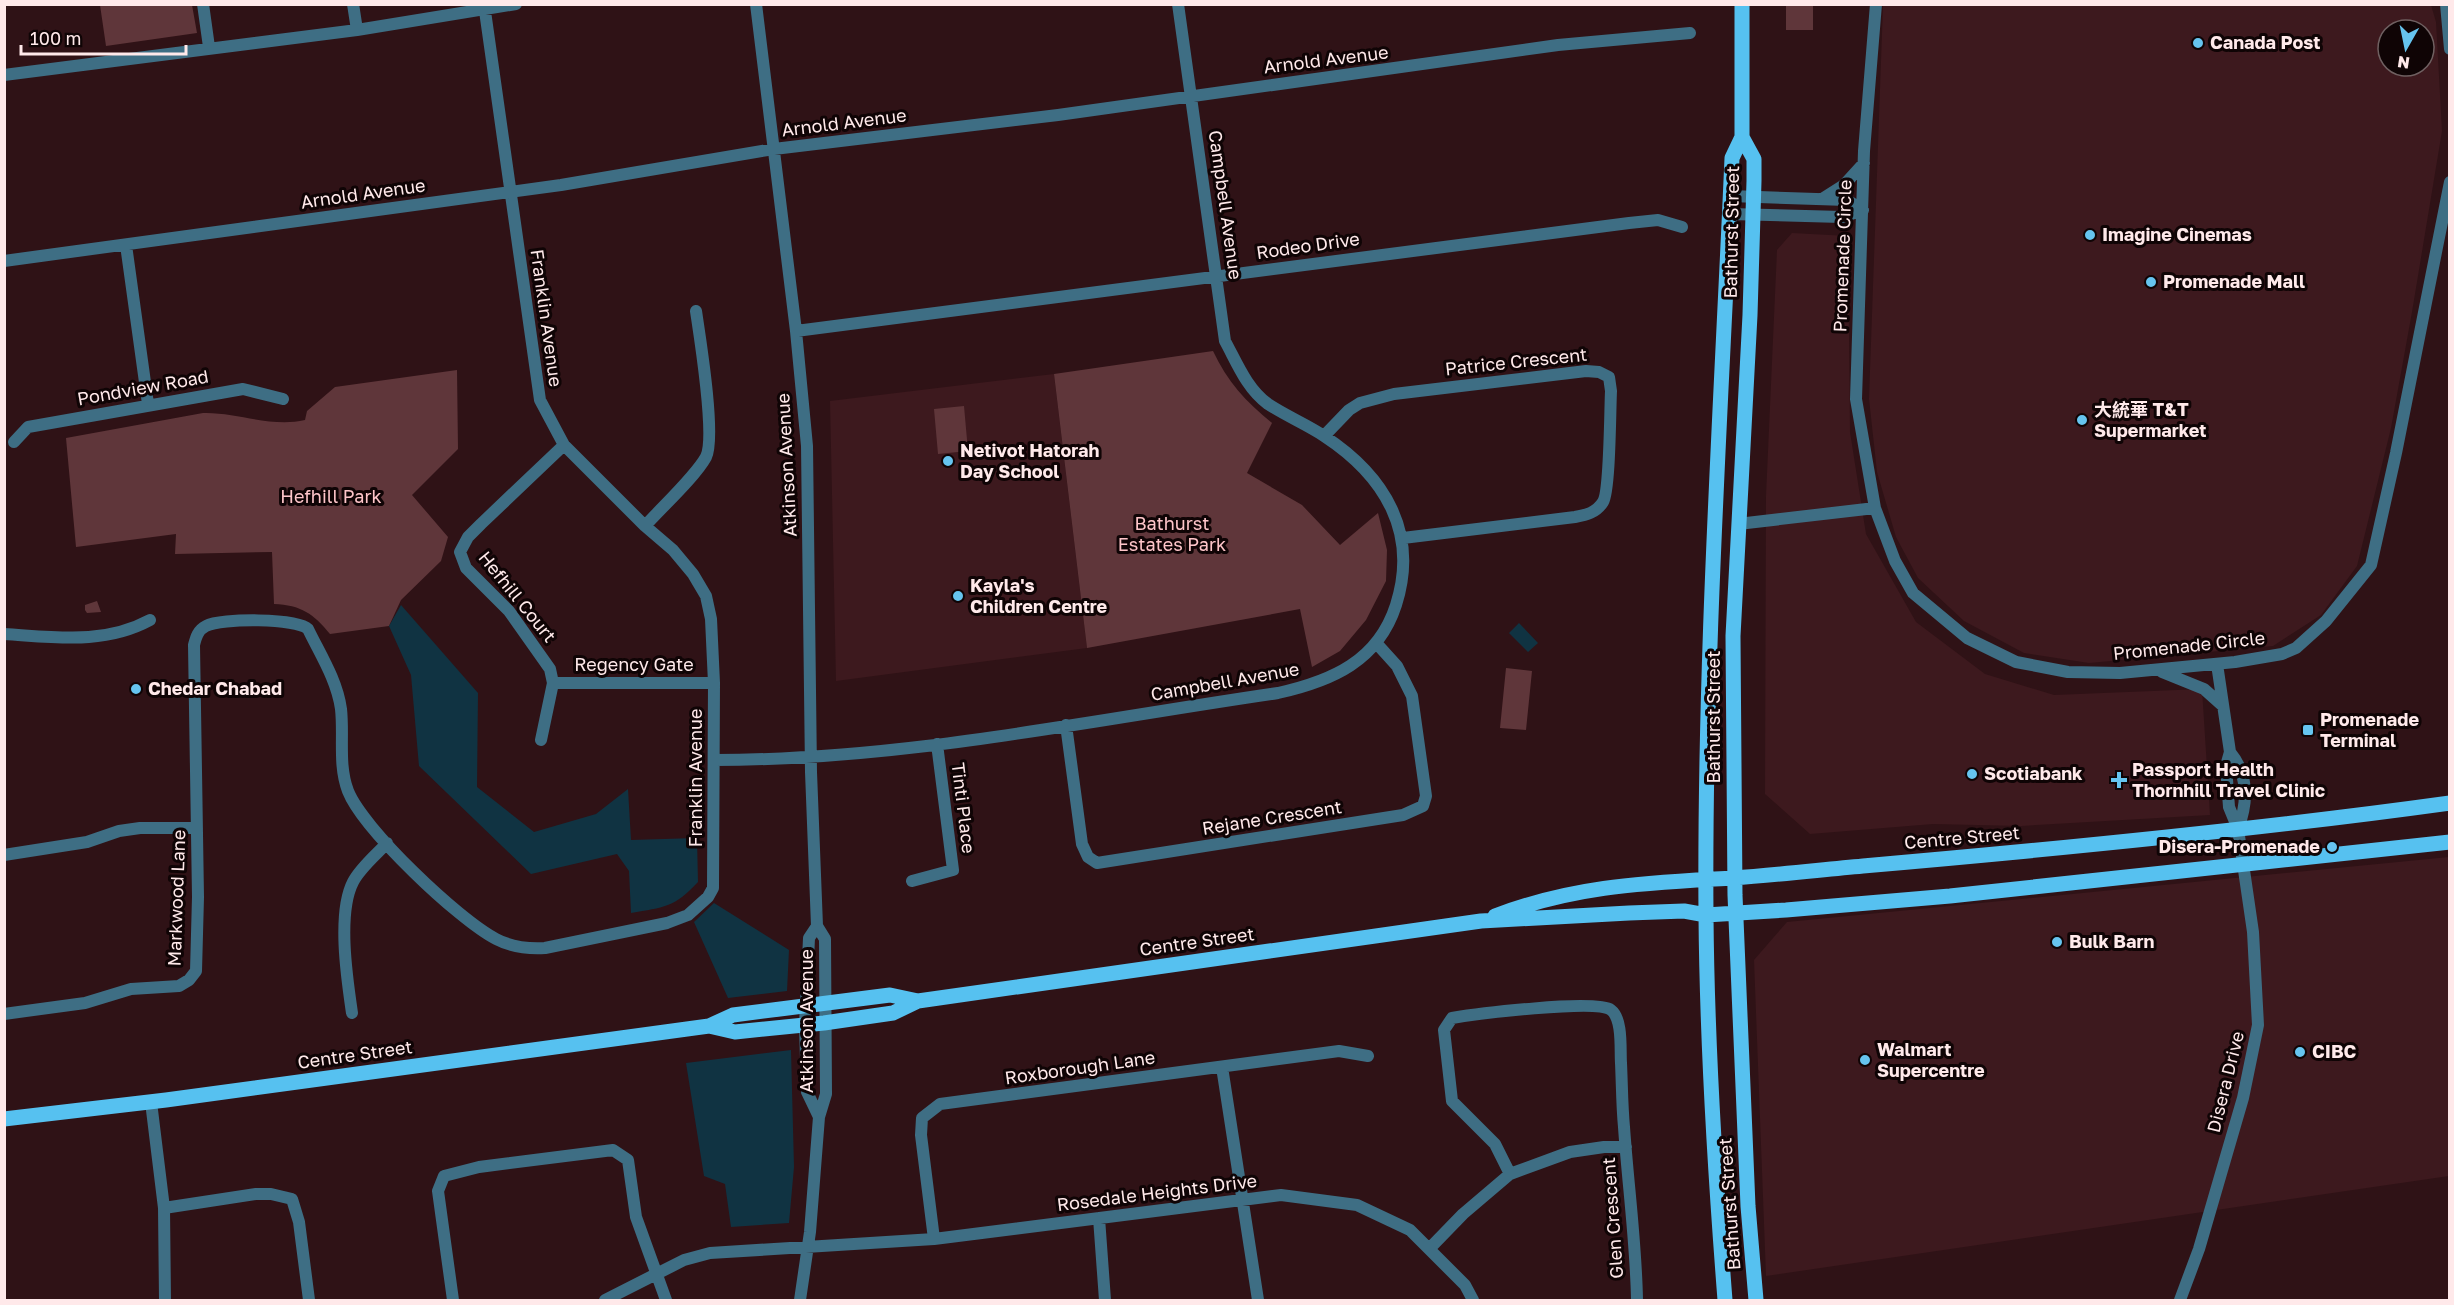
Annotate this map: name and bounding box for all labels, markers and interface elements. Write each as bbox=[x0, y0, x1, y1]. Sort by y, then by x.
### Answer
scale bar bbox=[21, 18, 186, 56]
north arrow bbox=[2376, 18, 2436, 78]
text: 100 m bbox=[30, 27, 81, 49]
place label: Canada Post bbox=[2210, 31, 2320, 53]
marker: Canada Post bbox=[2191, 36, 2205, 50]
street label: Arnold Avenue bbox=[1262, 40, 1390, 78]
text: N bbox=[2396, 52, 2411, 74]
street label: Arnold Avenue bbox=[780, 103, 908, 141]
street label: Campbell Avenue bbox=[1205, 129, 1247, 281]
street label: Bathurst Street bbox=[1719, 165, 1743, 299]
street label: Arnold Avenue bbox=[299, 173, 427, 213]
street label: Promenade Circle bbox=[1828, 179, 1856, 333]
place label: Imagine Cinemas bbox=[2102, 223, 2252, 245]
street label: Rodeo Drive bbox=[1255, 227, 1361, 263]
marker: Imagine Cinemas bbox=[2083, 228, 2097, 242]
street label: Franklin Avenue bbox=[526, 248, 568, 388]
place label: Promenade Mall bbox=[2163, 270, 2305, 292]
marker: Promenade Mall bbox=[2144, 275, 2158, 289]
street label: Patrice Crescent bbox=[1444, 343, 1588, 379]
street label: Pondview Road bbox=[75, 365, 210, 409]
street label: Atkinson Avenue bbox=[771, 393, 801, 538]
place label: 大統華 T&T Supermarket bbox=[2094, 398, 2207, 441]
marker: 大統華 T&T Supermarket bbox=[2075, 413, 2089, 427]
place label: Netivot Hatorah Day School bbox=[960, 439, 1100, 482]
marker: Netivot Hatorah Day School bbox=[941, 454, 955, 468]
park label: Hefhill Park bbox=[280, 485, 382, 507]
park label: Bathurst Estates Park bbox=[1118, 512, 1226, 555]
street label: Hefhill Court bbox=[474, 546, 561, 646]
place label: Kayla's Children Centre bbox=[970, 574, 1108, 617]
marker: Kayla's Children Centre bbox=[951, 589, 965, 603]
street label: Promenade Circle bbox=[2112, 626, 2266, 664]
street label: Bathurst Street bbox=[1702, 651, 1724, 783]
street label: Regency Gate bbox=[574, 653, 694, 675]
street label: Campbell Avenue bbox=[1149, 657, 1301, 705]
place label: Chedar Chabad bbox=[148, 677, 282, 699]
marker: Chedar Chabad bbox=[129, 682, 143, 696]
place label: Promenade Terminal bbox=[2320, 708, 2419, 751]
street label: Franklin Avenue bbox=[684, 709, 706, 847]
marker: Promenade Terminal bbox=[2301, 723, 2315, 737]
place label: Passport Health Thornhill Travel Clinic bbox=[2132, 758, 2325, 801]
street label: Tinti Place bbox=[948, 761, 980, 855]
place label: Scotiabank bbox=[1984, 762, 2083, 784]
marker: Scotiabank bbox=[1965, 767, 1979, 781]
marker: Passport Health Thornhill Travel Clinic bbox=[2110, 771, 2128, 789]
street label: Rejane Crescent bbox=[1201, 795, 1343, 839]
street label: Centre Street bbox=[1903, 821, 2021, 853]
street label: Markwood Lane bbox=[163, 829, 189, 967]
place label: Disera-Promenade bbox=[2158, 835, 2320, 857]
marker: Disera-Promenade bbox=[2325, 840, 2339, 854]
street label: Centre Street bbox=[1138, 922, 1256, 960]
place label: Bulk Barn bbox=[2069, 930, 2155, 952]
marker: Bulk Barn bbox=[2050, 935, 2064, 949]
street label: Atkinson Avenue bbox=[795, 949, 817, 1093]
street label: Disera Drive bbox=[2202, 1029, 2248, 1135]
street label: Centre Street bbox=[296, 1035, 414, 1073]
place label: Walmart Supercentre bbox=[1877, 1038, 1985, 1081]
place label: CIBC bbox=[2312, 1040, 2356, 1062]
marker: CIBC bbox=[2293, 1045, 2307, 1059]
street label: Roxborough Lane bbox=[1003, 1046, 1156, 1088]
marker: Walmart Supercentre bbox=[1858, 1053, 1872, 1067]
street label: Bathurst Street bbox=[1713, 1137, 1745, 1271]
street label: Glen Crescent bbox=[1597, 1157, 1627, 1280]
street label: Rosedale Heights Drive bbox=[1056, 1169, 1258, 1215]

